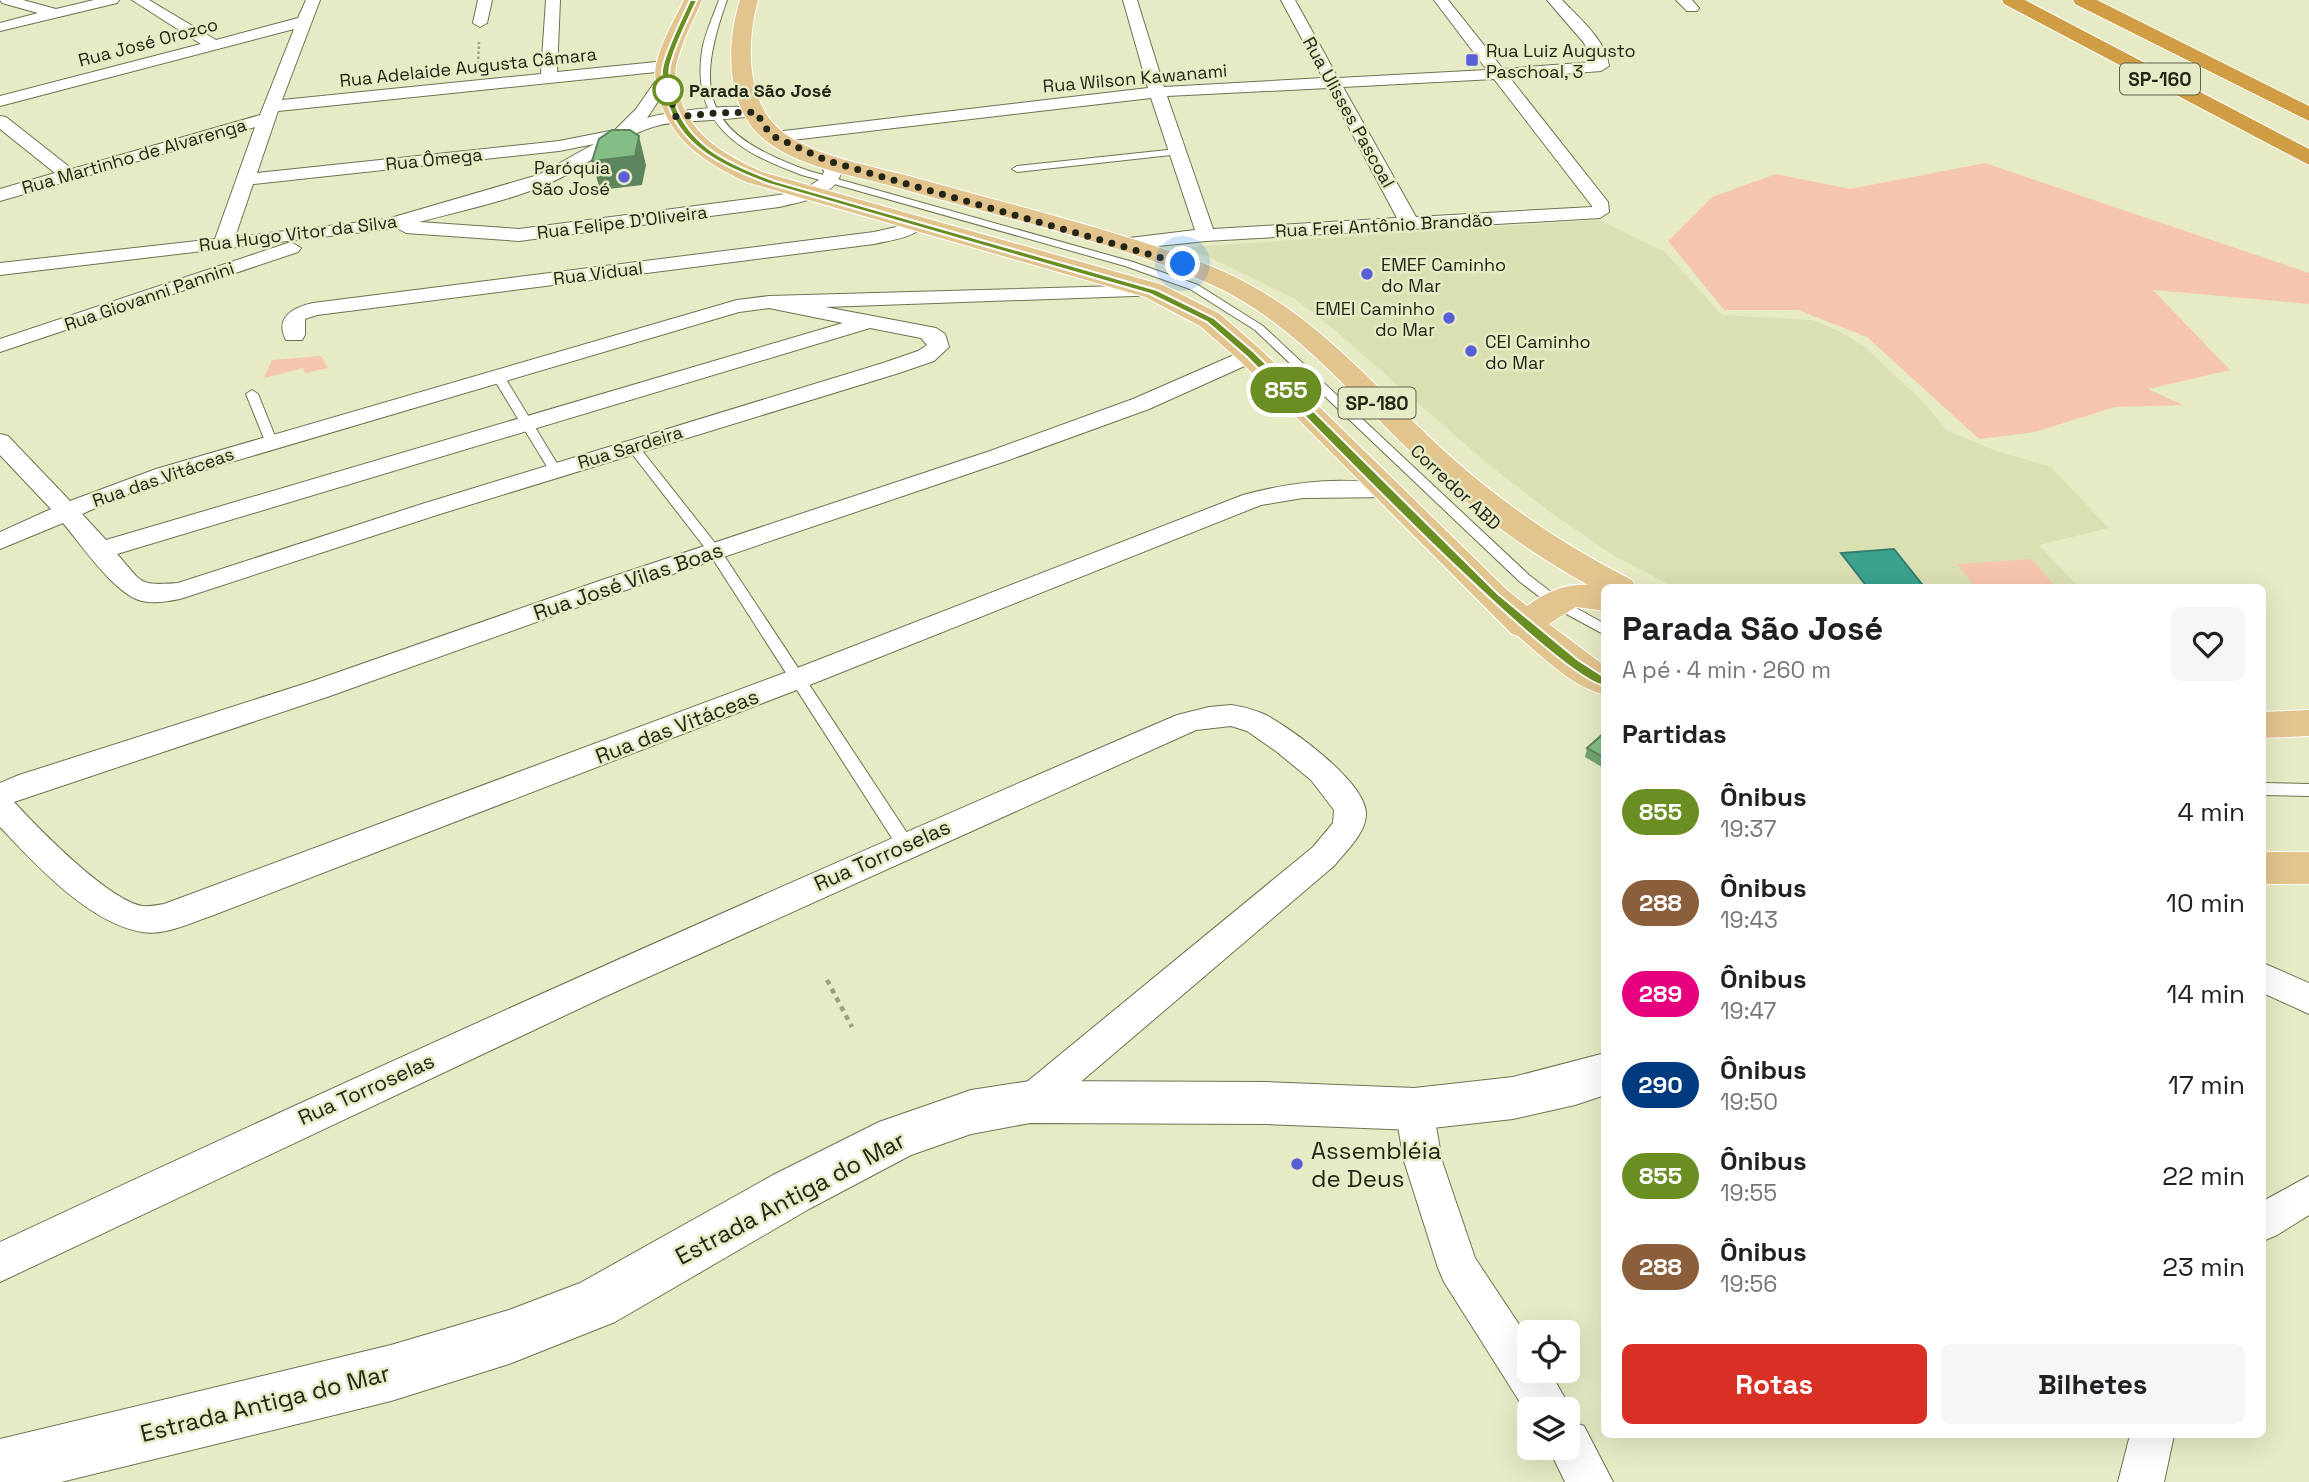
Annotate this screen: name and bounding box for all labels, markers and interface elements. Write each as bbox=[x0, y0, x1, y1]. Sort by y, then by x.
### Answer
street label: Rua José Orozco bbox=[76, 12, 220, 72]
street label: Rua Ulisses Pascoal bbox=[1298, 33, 1400, 191]
place label: Rua Luiz Augusto Paschoal, 3 bbox=[1486, 39, 1636, 83]
street label: Rua Adelaide Augusta Câmara bbox=[338, 42, 598, 92]
marker: Rua Luiz Augusto Paschoal, 3 bbox=[1464, 52, 1480, 68]
street label: Rua Wilson Kawanami bbox=[1042, 58, 1228, 98]
road number: SP-160 bbox=[2120, 64, 2200, 94]
marker: Parada São José bbox=[653, 75, 683, 105]
place label: Parada São José bbox=[689, 79, 832, 102]
street label: Rua Martinho de Alvarenga bbox=[19, 113, 249, 199]
street label: Rua Ômega bbox=[384, 142, 484, 176]
place label: Paróquia São José bbox=[532, 156, 610, 200]
marker: Paróquia São José bbox=[616, 169, 632, 185]
street label: Rua Felipe D'Oliveira bbox=[535, 200, 709, 244]
street label: Rua Frei Antônio Brandão bbox=[1275, 208, 1493, 242]
street label: Rua Hugo Vitor da Silva bbox=[198, 209, 398, 257]
your location bbox=[1165, 246, 1200, 281]
place label: EMEF Caminho do Mar bbox=[1381, 253, 1506, 297]
street label: Rua Giovanni Pannini bbox=[61, 256, 237, 336]
street label: Rua Vidual bbox=[552, 256, 644, 290]
marker: EMEF Caminho do Mar bbox=[1359, 266, 1375, 282]
place label: EMEI Caminho do Mar bbox=[1315, 297, 1435, 341]
marker: EMEI Caminho do Mar bbox=[1441, 310, 1457, 326]
place label: CEI Caminho do Mar bbox=[1485, 330, 1591, 374]
marker: CEI Caminho do Mar bbox=[1463, 343, 1479, 359]
line badge: 855 bbox=[1246, 367, 1326, 413]
text: 855 bbox=[1264, 374, 1308, 405]
road number: SP-180 bbox=[1338, 388, 1416, 418]
street label: Rua Sardeira bbox=[575, 420, 685, 474]
street label: Corredor ABD bbox=[1406, 439, 1506, 535]
street label: Rua das Vitáceas bbox=[89, 442, 237, 512]
street label: Rua José Vilas Boas bbox=[530, 536, 726, 626]
button: heart bbox=[2171, 607, 2245, 681]
text: Parada São José bbox=[1622, 608, 1883, 650]
text: A pé · 4 min · 260 m bbox=[1622, 655, 1831, 685]
street label: Rua das Vitáceas bbox=[591, 682, 763, 770]
text: Partidas bbox=[1622, 717, 1727, 751]
text: Ônibus bbox=[1720, 780, 1807, 814]
text: 4 min bbox=[2177, 795, 2245, 829]
text: 855 bbox=[1639, 796, 1682, 827]
street label: Rua Torroselas bbox=[810, 813, 954, 897]
text: 19:37 bbox=[1720, 814, 1776, 844]
text: Ônibus bbox=[1720, 871, 1807, 905]
text: 10 min bbox=[2166, 886, 2245, 920]
text: 288 bbox=[1639, 887, 1682, 918]
text: 19:43 bbox=[1720, 905, 1778, 935]
text: Ônibus bbox=[1720, 962, 1807, 996]
text: 14 min bbox=[2167, 977, 2245, 1011]
text: 289 bbox=[1639, 978, 1682, 1009]
text: 19:47 bbox=[1720, 996, 1776, 1026]
street label: Rua Torroselas bbox=[294, 1047, 438, 1131]
text: Ônibus bbox=[1720, 1053, 1807, 1087]
text: 17 min bbox=[2168, 1068, 2245, 1102]
text: 290 bbox=[1638, 1069, 1683, 1100]
text: 19:50 bbox=[1720, 1087, 1778, 1117]
street label: Estrada Antiga do Mar bbox=[670, 1124, 910, 1272]
place label: Assembléia de Deus bbox=[1311, 1135, 1442, 1194]
text: Ônibus bbox=[1720, 1144, 1807, 1178]
marker: Assembléia de Deus bbox=[1289, 1156, 1305, 1172]
text: 22 min bbox=[2162, 1159, 2245, 1193]
text: 855 bbox=[1639, 1160, 1682, 1191]
text: 19:55 bbox=[1720, 1178, 1777, 1208]
text: Ônibus bbox=[1720, 1235, 1807, 1269]
text: 23 min bbox=[2162, 1250, 2245, 1284]
text: 288 bbox=[1639, 1251, 1682, 1282]
text: 19:56 bbox=[1720, 1269, 1777, 1299]
map controls bbox=[1517, 1320, 1580, 1460]
button: locate bbox=[1517, 1320, 1580, 1383]
button: Rotas bbox=[1622, 1344, 1927, 1424]
button: Bilhetes bbox=[1941, 1344, 2245, 1424]
street label: Estrada Antiga do Mar bbox=[137, 1357, 393, 1449]
button: layers bbox=[1517, 1397, 1580, 1460]

